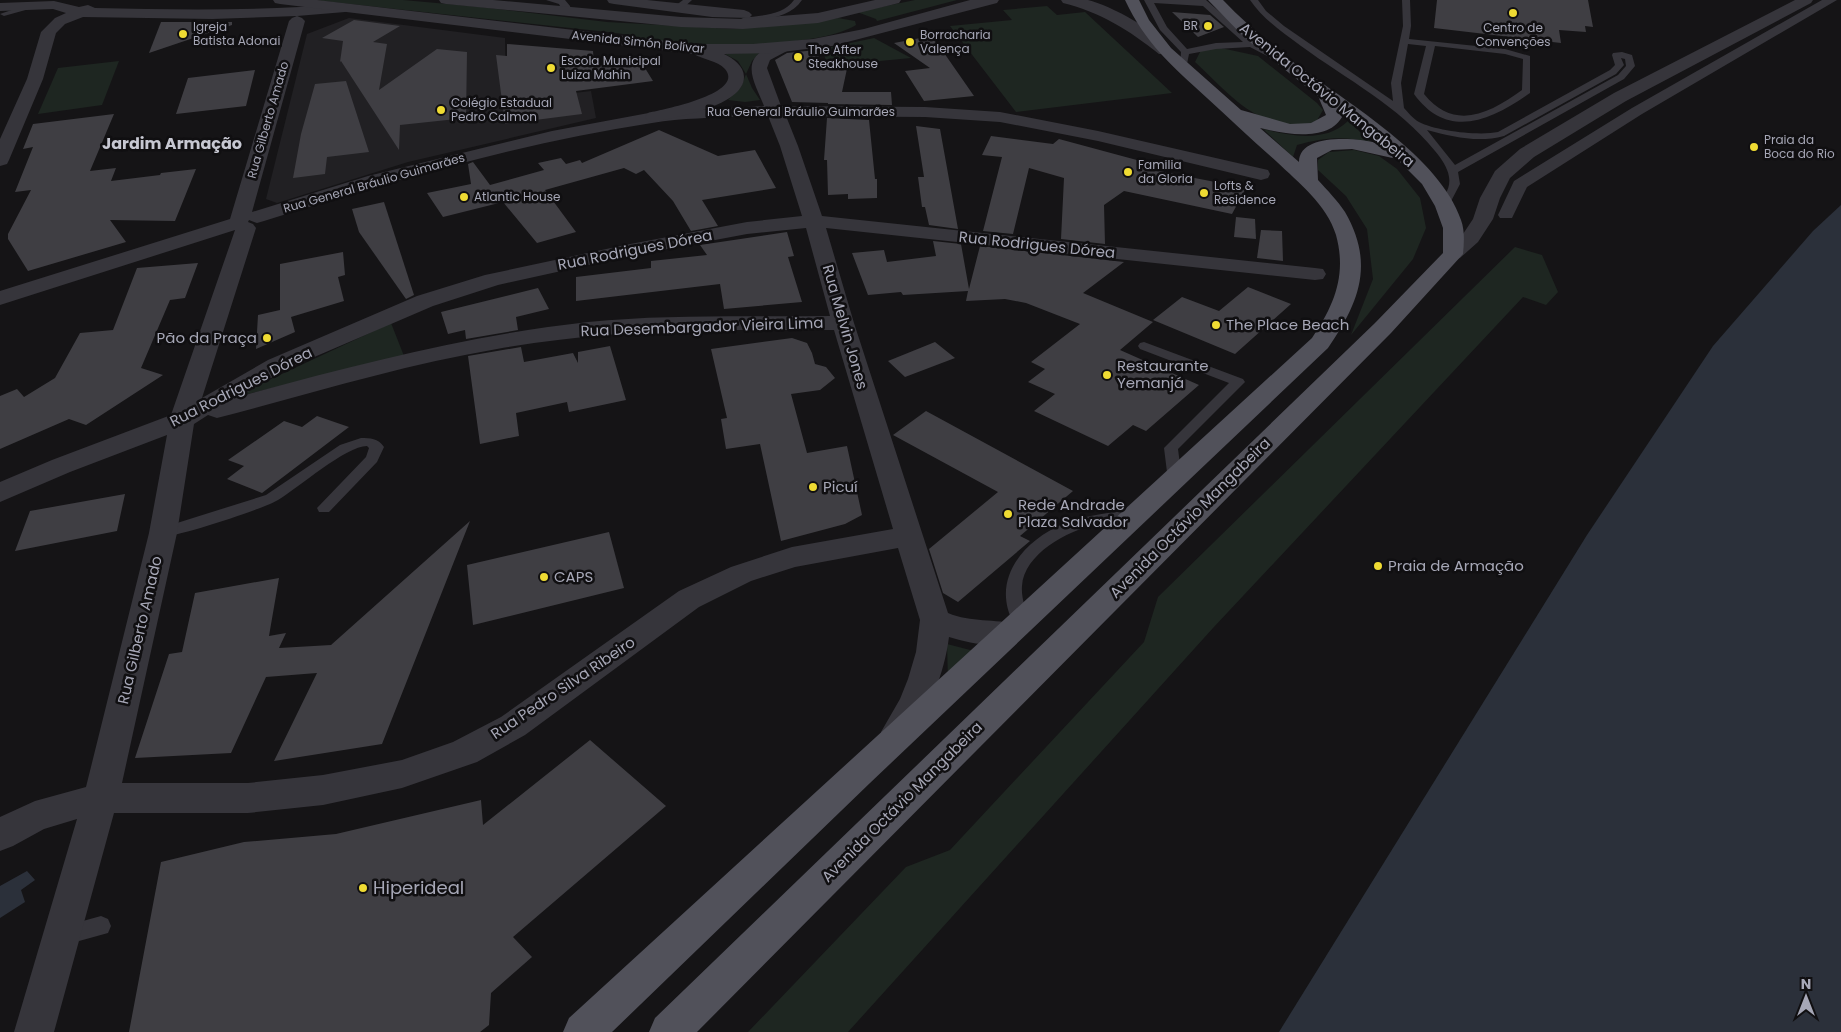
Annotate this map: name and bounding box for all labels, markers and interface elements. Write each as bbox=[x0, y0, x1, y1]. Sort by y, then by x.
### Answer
marker: Centro de Convenções bbox=[1507, 7, 1519, 19]
place label: BR bbox=[1183, 17, 1198, 34]
street label: Avenida Octávio Mangabeira bbox=[1235, 17, 1419, 172]
place label: Igreja Batista Adonai bbox=[193, 18, 280, 49]
place label: Centro de Convenções bbox=[1475, 19, 1551, 50]
marker: BR bbox=[1202, 20, 1214, 32]
street label: Avenida Simón Bolívar bbox=[571, 26, 706, 57]
place label: Borracharia Valença bbox=[920, 26, 991, 57]
marker: Igreja Batista Adonai bbox=[177, 28, 189, 40]
marker: Borracharia Valença bbox=[904, 36, 916, 48]
place label: The After Steakhouse bbox=[808, 41, 878, 72]
marker: The After Steakhouse bbox=[792, 51, 804, 63]
place label: Escola Municipal Luiza Mahin bbox=[561, 52, 661, 83]
street label: Rua Gilberto Amado bbox=[243, 59, 292, 180]
marker: Escola Municipal Luiza Mahin bbox=[545, 62, 557, 74]
place label: Colégio Estadual Pedro Calmon bbox=[451, 94, 552, 125]
street label: Rua General Bráulio Guimarães bbox=[707, 103, 895, 120]
marker: Colégio Estadual Pedro Calmon bbox=[435, 104, 447, 116]
place label: Praia da Boca do Rio bbox=[1764, 131, 1835, 162]
district label: Jardim Armação bbox=[102, 132, 242, 155]
marker: Praia da Boca do Rio bbox=[1748, 141, 1760, 153]
street label: Rua General Bráulio Guimarães bbox=[281, 148, 467, 217]
place label: Familia da Gloria bbox=[1138, 156, 1193, 187]
marker: Familia da Gloria bbox=[1122, 166, 1134, 178]
place label: Lofts & Residence bbox=[1214, 177, 1276, 208]
marker: Lofts & Residence bbox=[1198, 187, 1210, 199]
place label: Atlantic House bbox=[474, 188, 560, 205]
marker: Atlantic House bbox=[458, 191, 470, 203]
street label: Rua Rodrigues Dórea bbox=[556, 224, 714, 275]
street label: Rua Rodrigues Dórea bbox=[958, 226, 1116, 263]
street label: Rua Melvin Jones bbox=[818, 262, 873, 392]
street label: Rua Desembargador Vieira Lima bbox=[580, 312, 824, 341]
place label: The Place Beach bbox=[1226, 314, 1349, 335]
marker: The Place Beach bbox=[1210, 319, 1222, 331]
place label: Pão da Praça bbox=[157, 327, 257, 348]
marker: Pão da Praça bbox=[261, 332, 273, 344]
street label: Rua Rodrigues Dórea bbox=[166, 342, 316, 432]
place label: Restaurante Yemanjá bbox=[1117, 355, 1209, 393]
marker: Restaurante Yemanjá bbox=[1101, 369, 1113, 381]
street label: Avenida Octávio Mangabeira bbox=[1105, 433, 1275, 603]
place label: Picuí bbox=[823, 476, 858, 497]
marker: Picuí bbox=[807, 481, 819, 493]
place label: Rede Andrade Plaza Salvador bbox=[1018, 494, 1128, 532]
marker: Rede Andrade Plaza Salvador bbox=[1002, 508, 1014, 520]
street label: Rua Gilberto Amado bbox=[112, 554, 167, 706]
place label: Praia de Armação bbox=[1388, 555, 1524, 576]
marker: Praia de Armação bbox=[1372, 560, 1384, 572]
place label: CAPS bbox=[554, 566, 593, 587]
marker: CAPS bbox=[538, 571, 550, 583]
street label: Rua Pedro Silva Ribeiro bbox=[486, 631, 639, 744]
street label: Avenida Octávio Mangabeira bbox=[817, 717, 987, 887]
place label: Hiperideal bbox=[373, 875, 464, 900]
marker: Hiperideal bbox=[357, 882, 369, 894]
north arrow bbox=[1781, 972, 1831, 1022]
text: N bbox=[1801, 974, 1811, 994]

